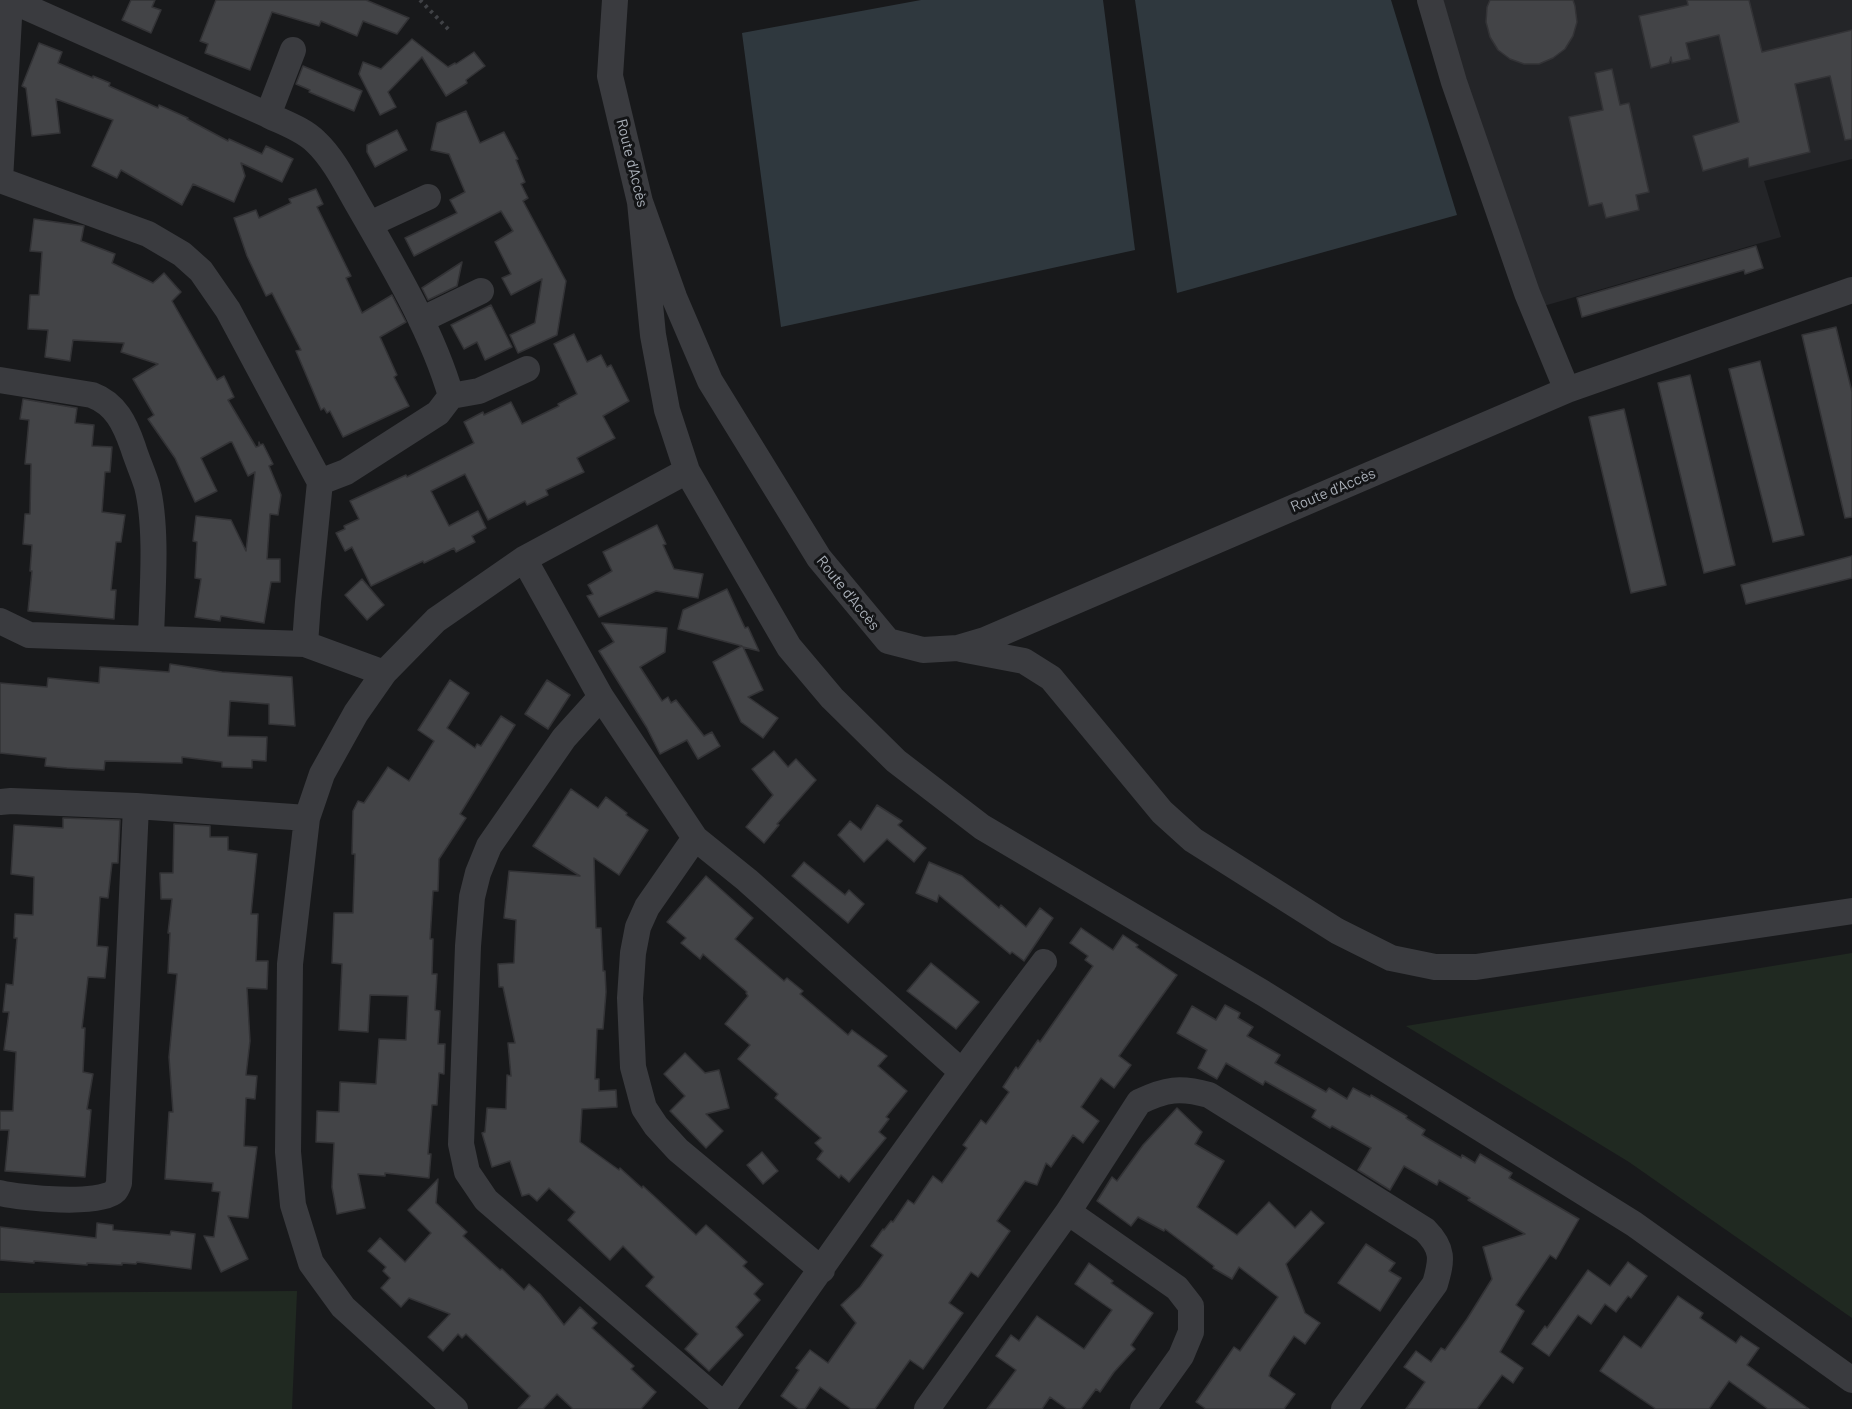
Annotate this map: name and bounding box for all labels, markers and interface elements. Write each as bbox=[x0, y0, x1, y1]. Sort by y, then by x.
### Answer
street label: Route d'Accès bbox=[612, 117, 652, 209]
street label: Route d'Accès bbox=[1288, 464, 1378, 516]
street label: Route d'Accès bbox=[813, 552, 883, 634]

